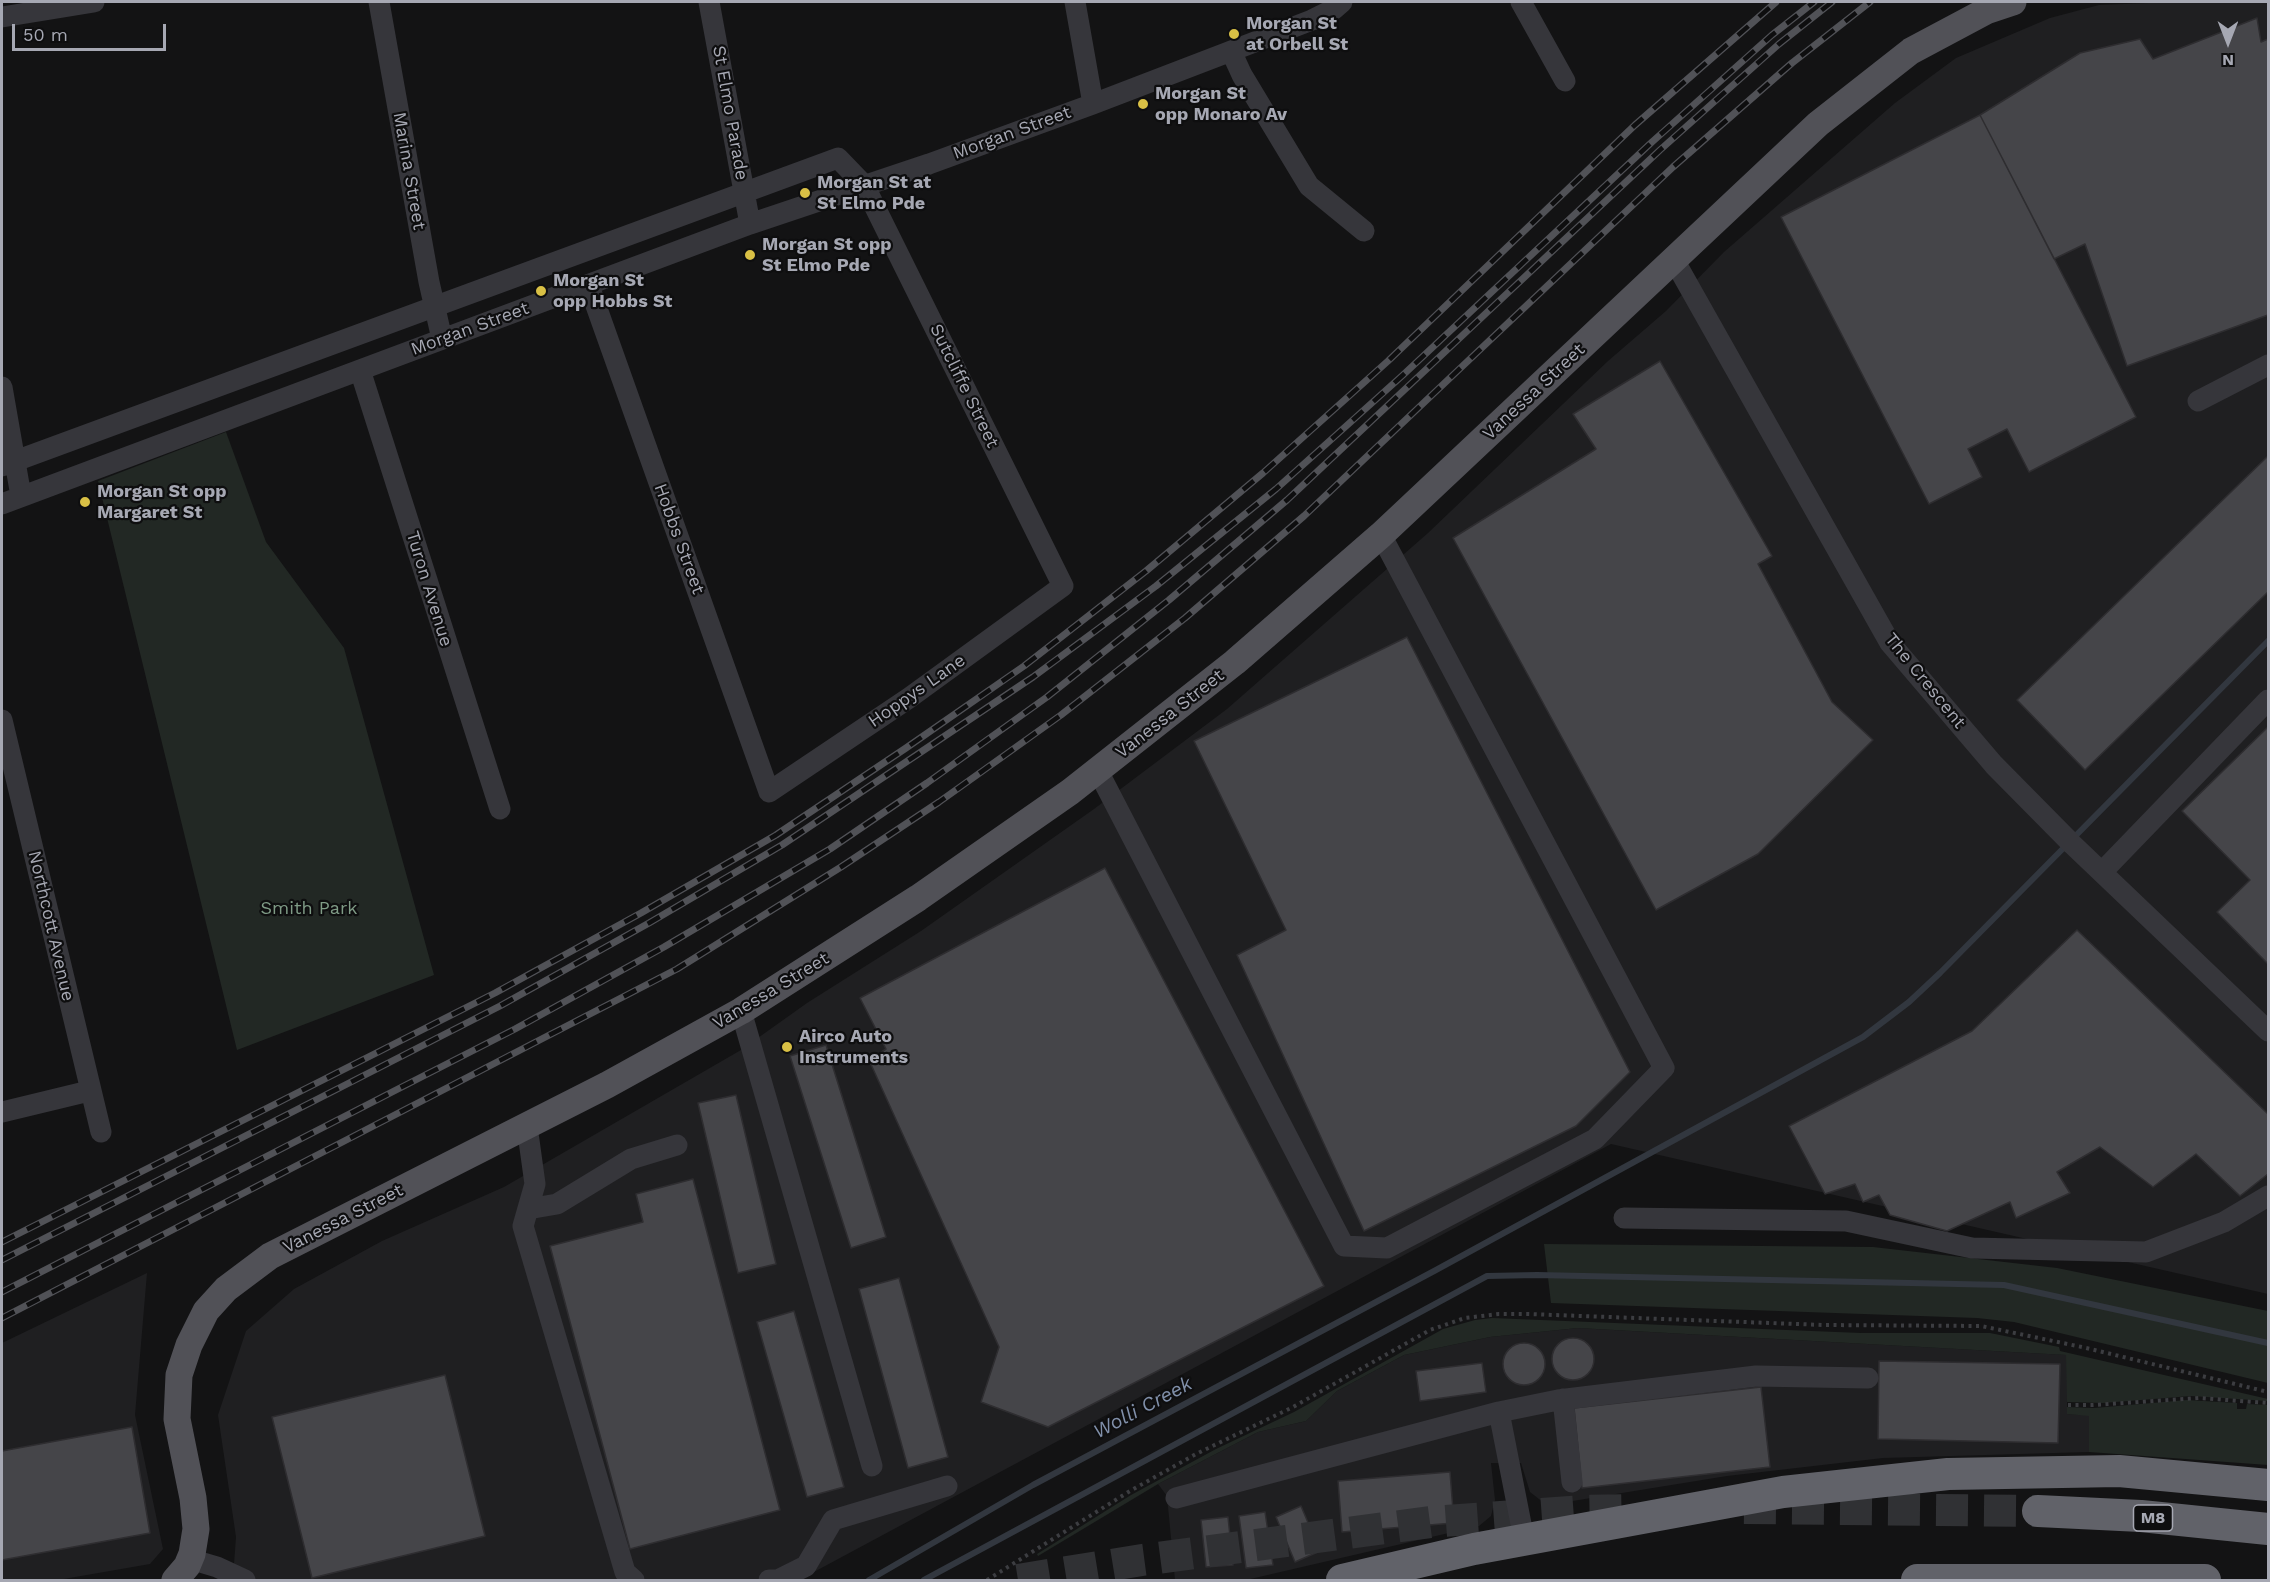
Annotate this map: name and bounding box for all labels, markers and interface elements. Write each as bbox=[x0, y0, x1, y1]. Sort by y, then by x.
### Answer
scale bar bbox=[15, 12, 170, 50]
north arrow bbox=[2198, 12, 2258, 72]
place label: Morgan St at Orbell St bbox=[1246, 13, 1348, 56]
text: 50 m bbox=[23, 24, 68, 45]
marker: Morgan St at Orbell St bbox=[1227, 27, 1241, 41]
street label: St Elmo Parade bbox=[708, 44, 752, 182]
text: N bbox=[2222, 51, 2234, 70]
place label: Morgan St opp Monaro Av bbox=[1155, 83, 1287, 125]
marker: Morgan St opp Monaro Av bbox=[1136, 97, 1150, 111]
street label: Morgan Street bbox=[950, 102, 1074, 164]
street label: Marina Street bbox=[388, 110, 430, 232]
place label: Morgan St at St Elmo Pde bbox=[817, 172, 931, 214]
marker: Morgan St at St Elmo Pde bbox=[798, 186, 812, 200]
place label: Morgan St opp St Elmo Pde bbox=[762, 234, 891, 276]
marker: Morgan St opp St Elmo Pde bbox=[743, 248, 757, 262]
place label: Morgan St opp Hobbs St bbox=[553, 270, 672, 312]
marker: Morgan St opp Hobbs St bbox=[534, 284, 548, 298]
street label: Morgan Street bbox=[408, 298, 532, 360]
street label: Sutcliffe Street bbox=[925, 321, 1003, 451]
street label: Vanessa Street bbox=[1478, 339, 1590, 445]
place label: Morgan St opp Margaret St bbox=[97, 481, 226, 524]
street label: Hobbs Street bbox=[649, 481, 709, 597]
marker: Morgan St opp Margaret St bbox=[78, 495, 92, 509]
street label: Turon Avenue bbox=[401, 529, 457, 649]
street label: The Crescent bbox=[1880, 629, 1970, 733]
street label: Hoppys Lane bbox=[864, 650, 970, 732]
street label: Vanessa Street bbox=[1111, 665, 1229, 763]
street label: Northcott Avenue bbox=[23, 849, 79, 1003]
park label: Smith Park bbox=[261, 898, 357, 920]
street label: Vanessa Street bbox=[709, 948, 833, 1034]
place label: Airco Auto Instruments bbox=[799, 1026, 908, 1068]
marker: Airco Auto Instruments bbox=[780, 1040, 794, 1054]
street label: Vanessa Street bbox=[279, 1179, 407, 1259]
water label: Wolli Creek bbox=[1089, 1372, 1197, 1444]
road number: M8 bbox=[2134, 1505, 2172, 1531]

